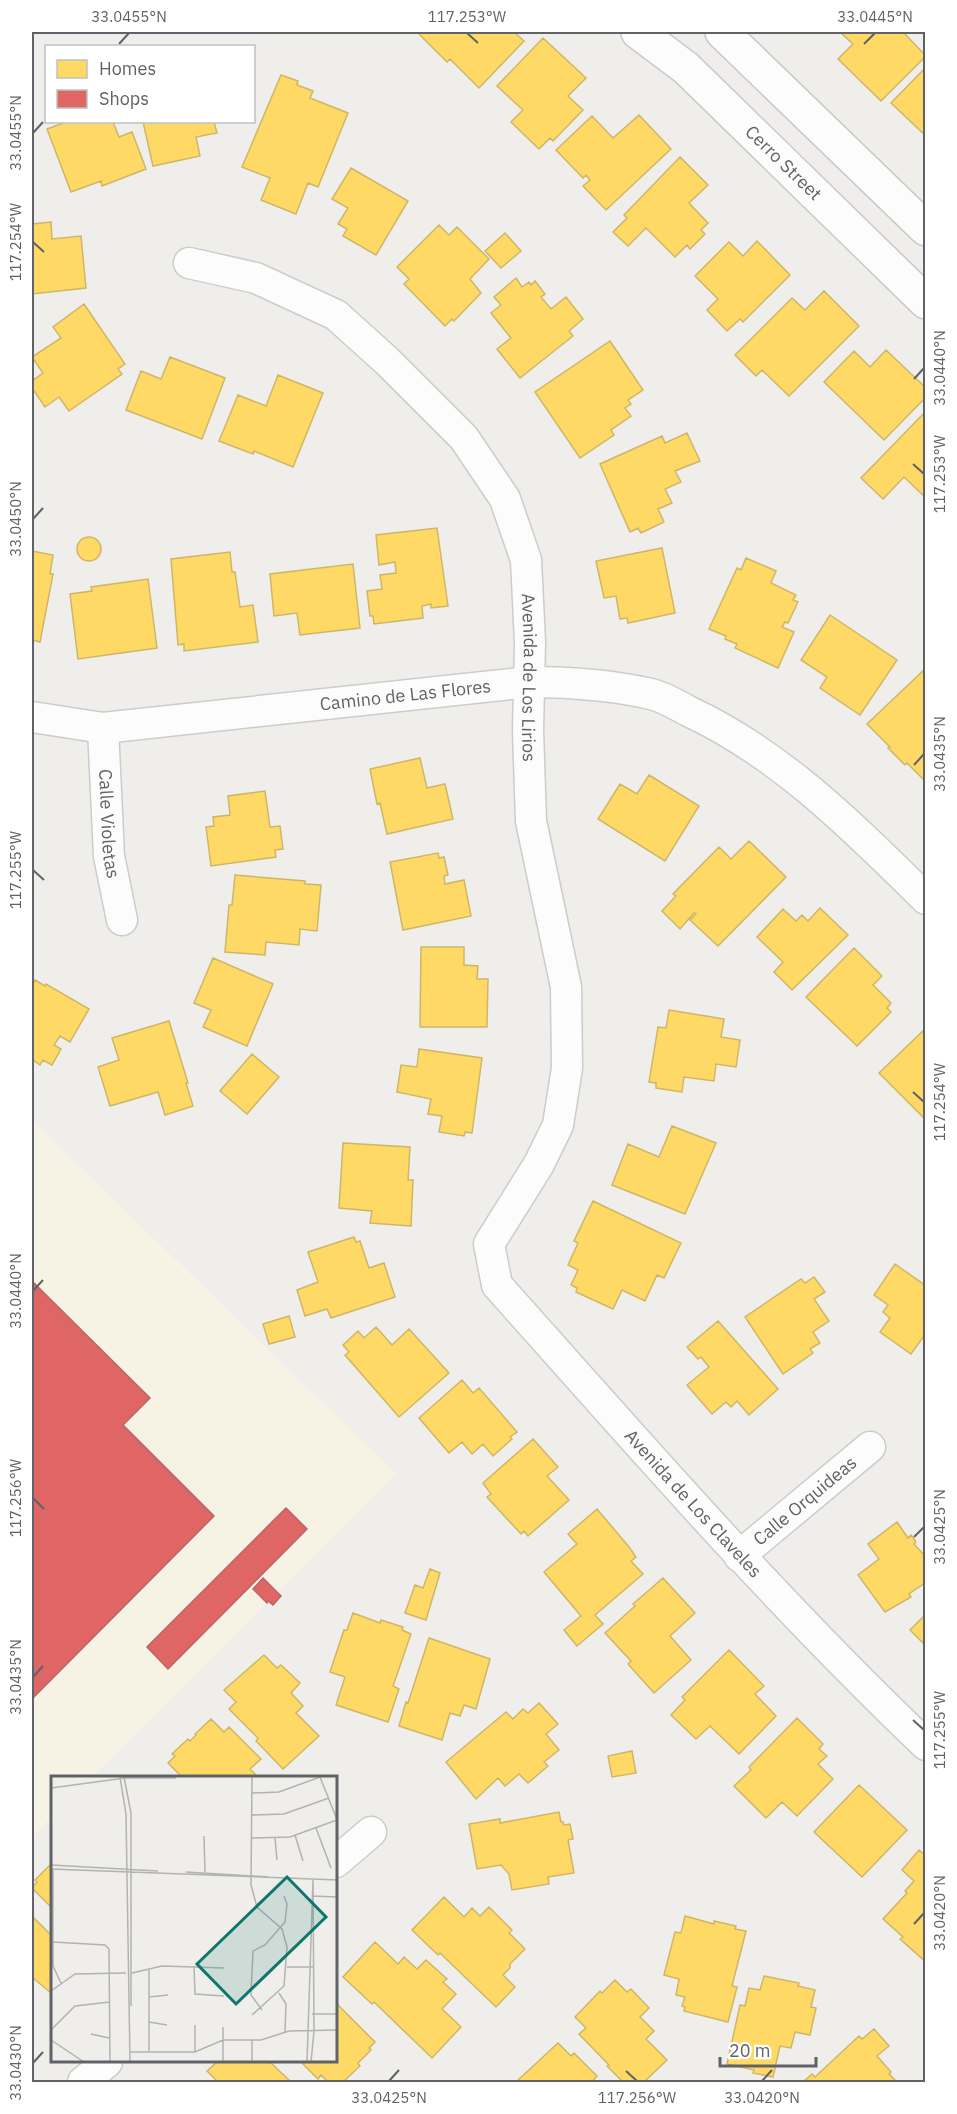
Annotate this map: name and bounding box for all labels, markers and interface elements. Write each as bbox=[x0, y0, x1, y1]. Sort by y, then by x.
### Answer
text: 33.0455°N bbox=[91, 7, 167, 26]
text: 117.253°W bbox=[428, 7, 507, 26]
text: 33.0445°N bbox=[837, 7, 913, 26]
legend bbox=[45, 45, 255, 123]
text: Homes bbox=[99, 57, 156, 80]
text: Shops bbox=[99, 87, 149, 110]
text: 33.0455°N bbox=[6, 95, 25, 171]
street label: Cerro Street bbox=[741, 120, 827, 205]
text: 117.254°W bbox=[6, 202, 25, 281]
text: 33.0440°N bbox=[930, 330, 949, 406]
text: 117.253°W bbox=[930, 434, 949, 513]
text: 33.0450°N bbox=[6, 481, 25, 557]
street label: Avenida de Los Lirios bbox=[517, 593, 542, 762]
street label: Camino de Las Flores bbox=[319, 674, 492, 716]
text: 33.0435°N bbox=[930, 716, 949, 792]
street label: Calle Violetas bbox=[94, 769, 125, 880]
text: 117.255°W bbox=[6, 830, 25, 909]
text: 117.254°W bbox=[930, 1062, 949, 1141]
text: 33.0440°N bbox=[6, 1253, 25, 1329]
street label: Avenida de Los Claveles bbox=[620, 1424, 767, 1582]
street label: Calle Orquideas bbox=[748, 1451, 861, 1550]
text: 117.256°W bbox=[6, 1458, 25, 1537]
text: 33.0425°N bbox=[930, 1489, 949, 1565]
text: 33.0435°N bbox=[6, 1639, 25, 1715]
text: 117.255°W bbox=[930, 1690, 949, 1769]
inset map bbox=[51, 1776, 338, 2063]
text: 33.0420°N bbox=[930, 1875, 949, 1951]
text: 33.0430°N bbox=[6, 2025, 25, 2101]
scale bar bbox=[720, 2030, 816, 2068]
text: 20 m bbox=[729, 2039, 771, 2062]
text: 33.0425°N bbox=[351, 2088, 427, 2107]
text: 117.256°W bbox=[598, 2088, 677, 2107]
text: 33.0420°N bbox=[724, 2088, 800, 2107]

